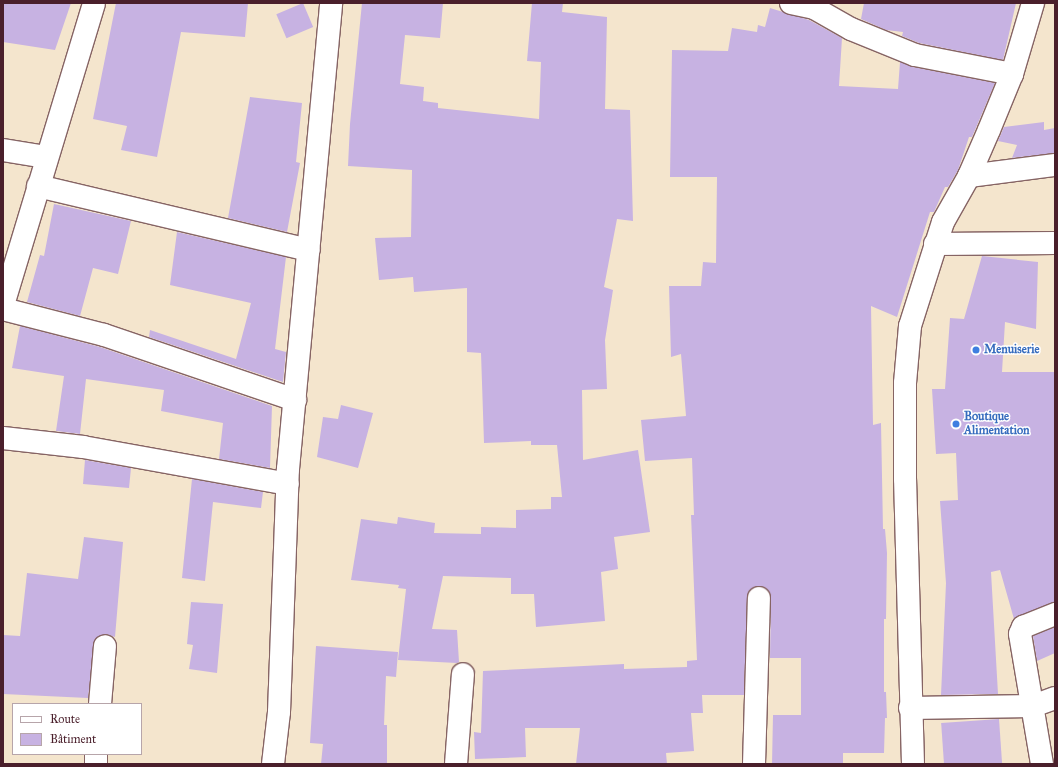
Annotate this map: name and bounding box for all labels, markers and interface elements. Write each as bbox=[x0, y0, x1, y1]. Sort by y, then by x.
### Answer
place label: Menuiserie bbox=[984, 343, 1039, 357]
marker: Menuiserie bbox=[971, 345, 981, 355]
place label: Boutique Alimentation bbox=[964, 410, 1030, 438]
marker: Boutique Alimentation bbox=[951, 419, 961, 429]
legend bbox=[12, 703, 142, 755]
text: Route bbox=[50, 712, 80, 726]
text: Bâtiment bbox=[50, 732, 96, 746]

